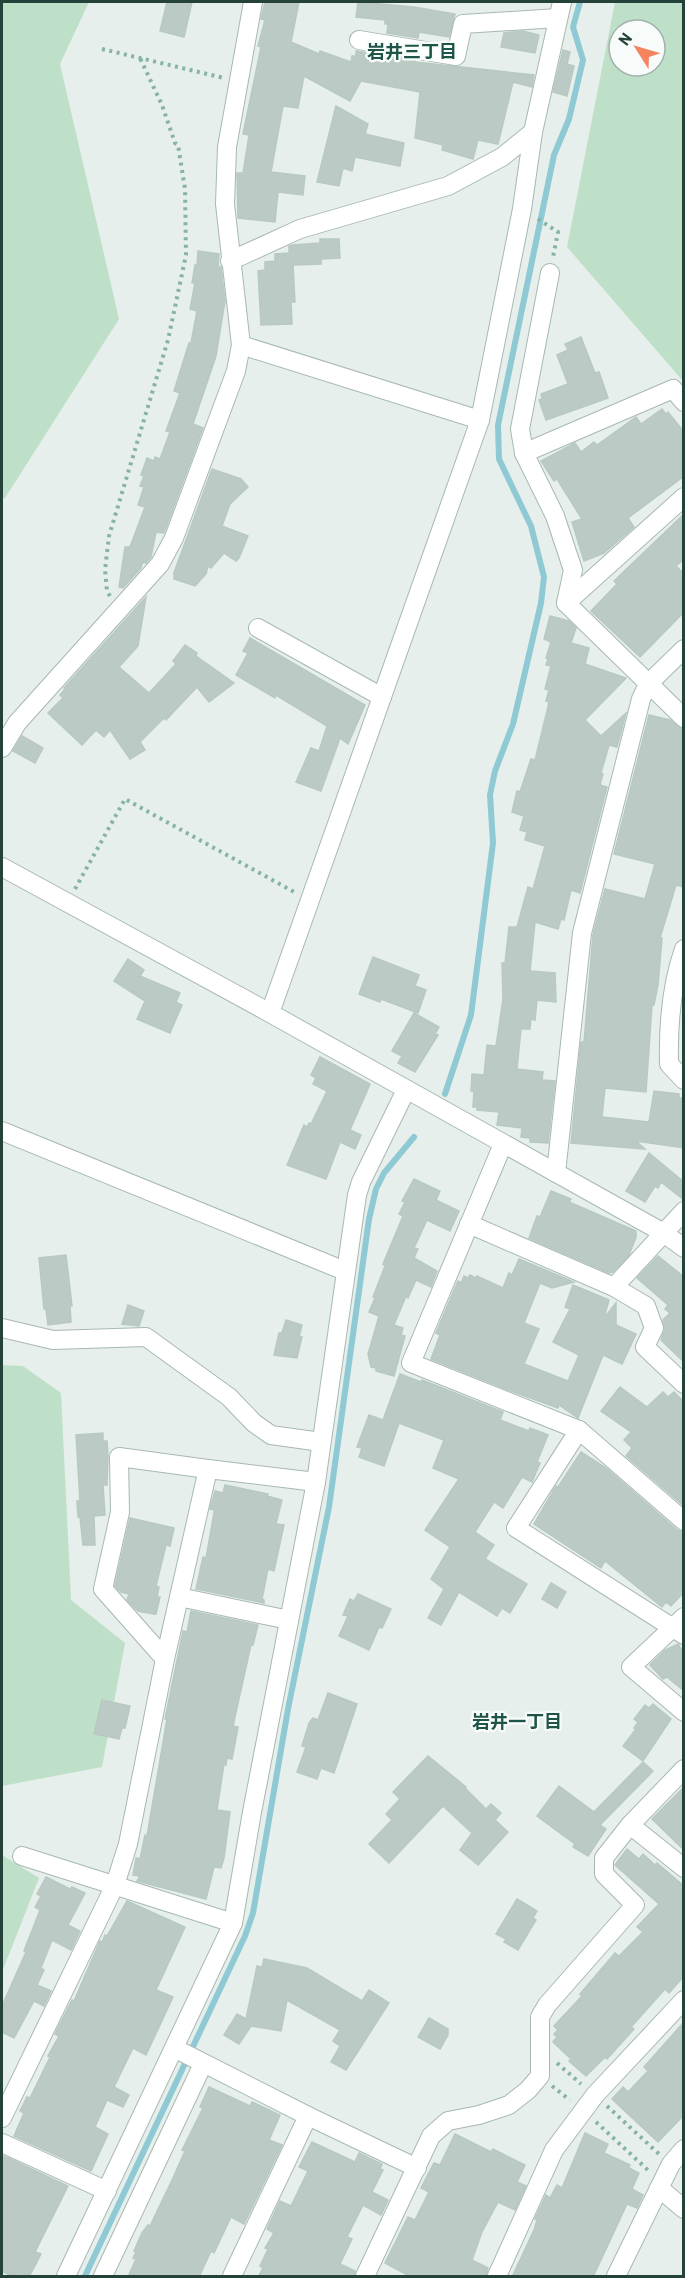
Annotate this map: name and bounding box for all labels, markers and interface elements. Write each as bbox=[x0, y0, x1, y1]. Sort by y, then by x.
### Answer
north arrow bbox=[607, 18, 667, 78]
text: N bbox=[614, 29, 635, 49]
district label: 岩井三丁目 bbox=[367, 40, 457, 62]
district label: 岩井一丁目 bbox=[472, 1710, 562, 1732]

